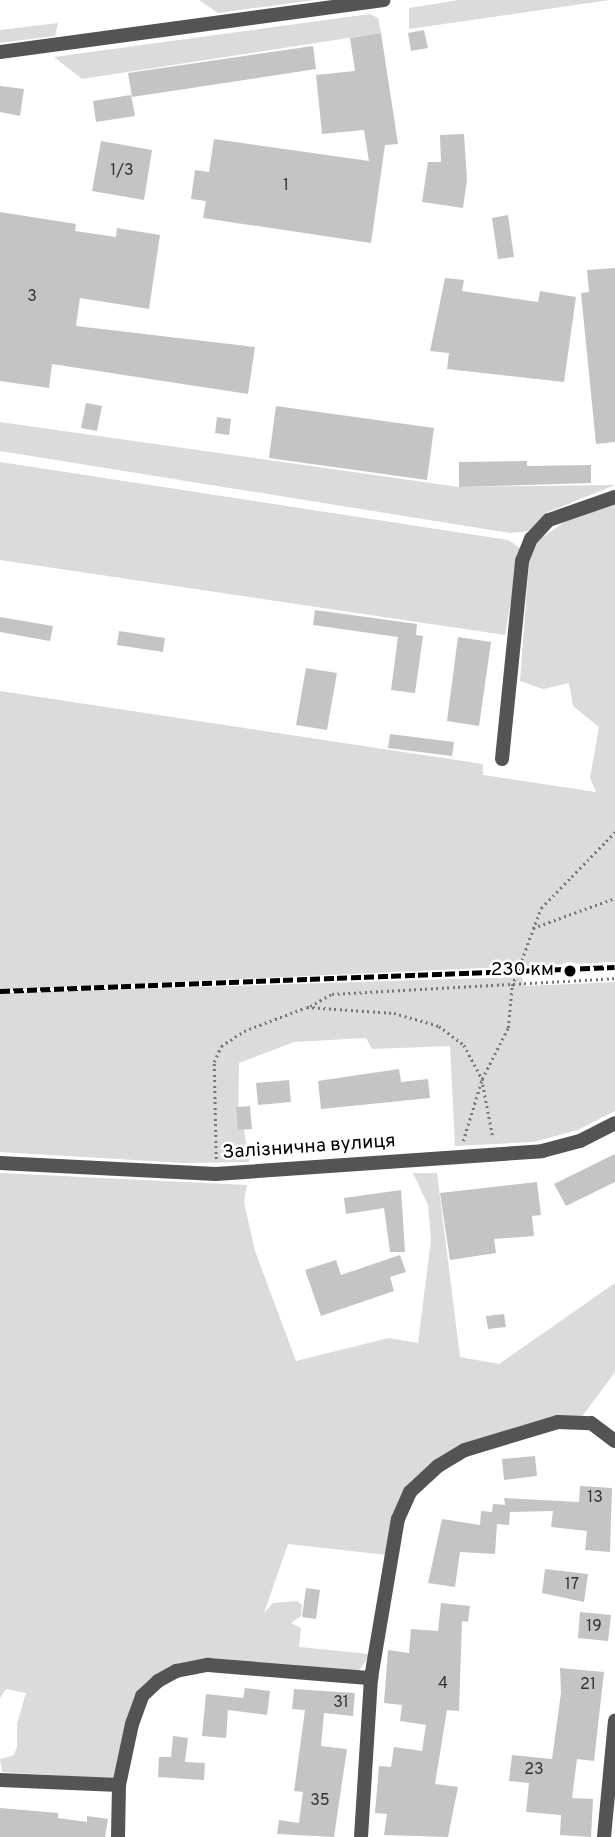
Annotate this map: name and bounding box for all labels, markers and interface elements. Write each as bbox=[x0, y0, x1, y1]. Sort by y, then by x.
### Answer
house number: 1/3 bbox=[110, 161, 134, 181]
house number: 1 bbox=[283, 176, 289, 196]
house number: 3 bbox=[27, 287, 37, 307]
place label: 230 км bbox=[491, 960, 554, 982]
marker: 230 км bbox=[560, 961, 580, 981]
street label: Залізнична вулиця bbox=[222, 1131, 396, 1165]
house number: 13 bbox=[587, 1488, 603, 1508]
house number: 17 bbox=[565, 1575, 579, 1595]
house number: 19 bbox=[586, 1617, 602, 1637]
house number: 4 bbox=[438, 1674, 448, 1694]
house number: 21 bbox=[580, 1675, 596, 1695]
house number: 31 bbox=[333, 1693, 349, 1713]
house number: 23 bbox=[524, 1760, 544, 1780]
house number: 35 bbox=[310, 1791, 330, 1811]

